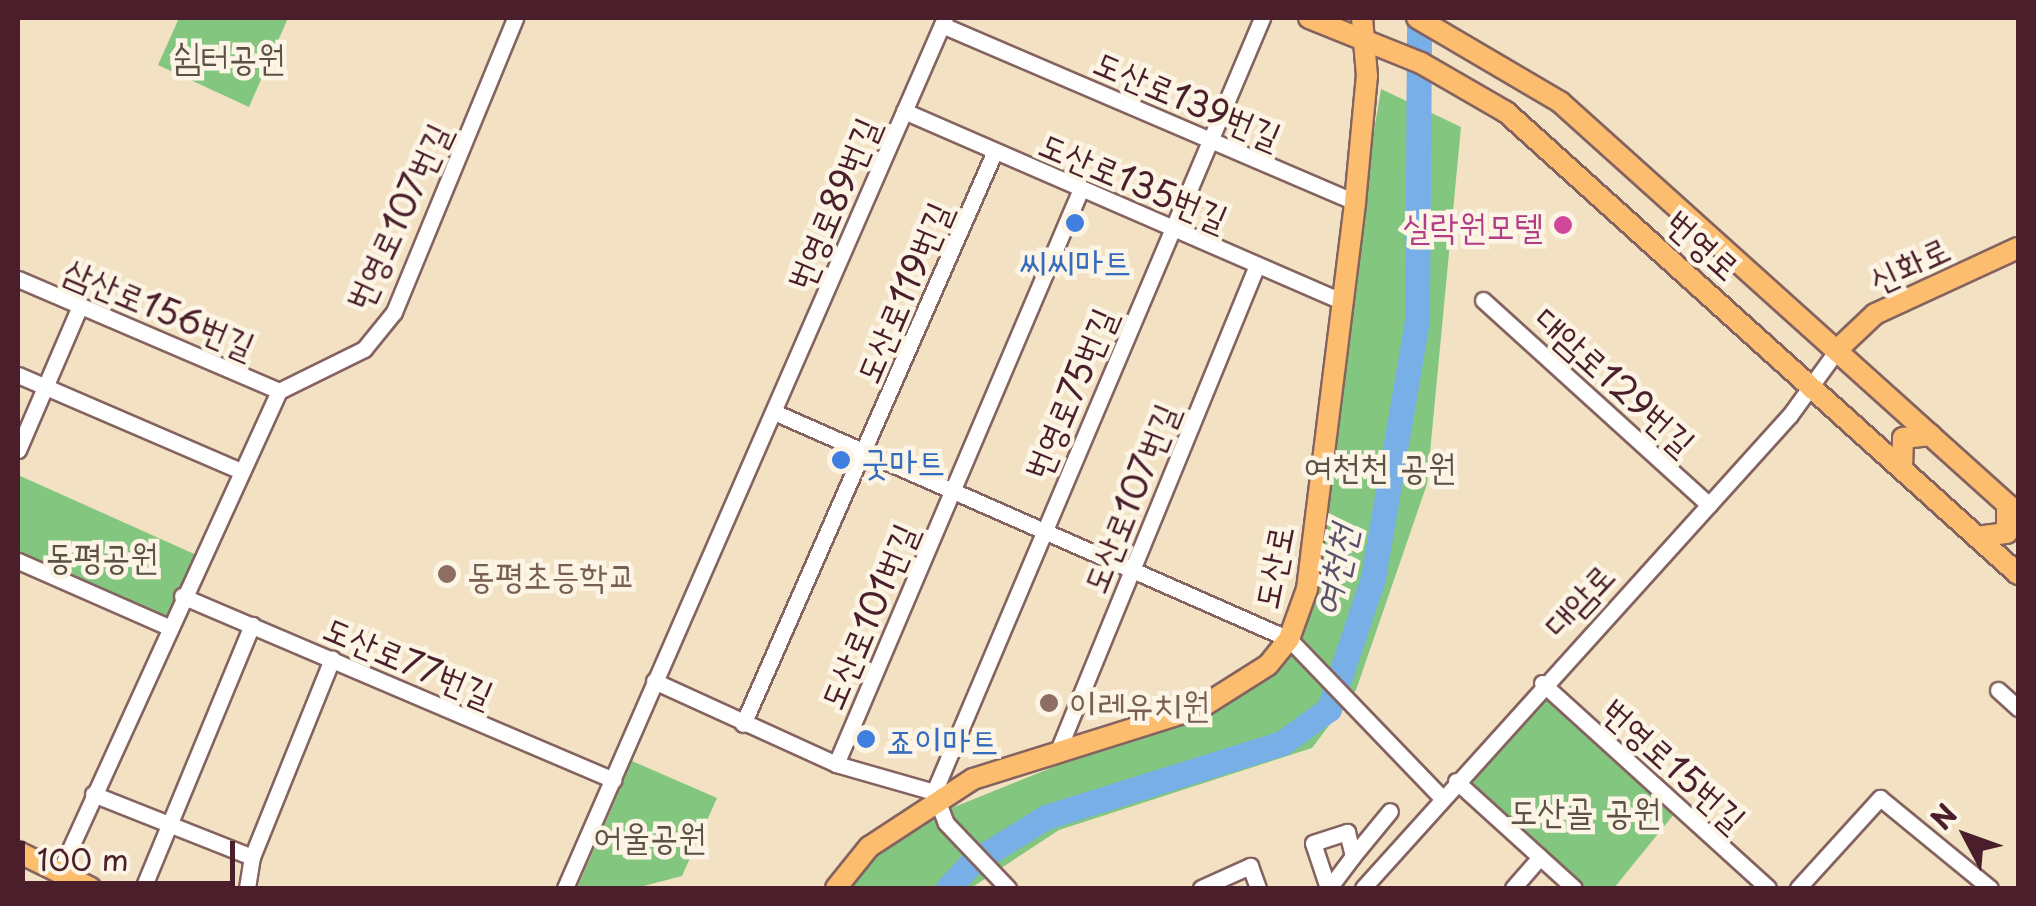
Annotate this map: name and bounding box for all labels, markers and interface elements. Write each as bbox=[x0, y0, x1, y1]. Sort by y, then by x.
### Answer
park label: 쉼터공원 bbox=[173, 35, 285, 77]
street label: 도산로139번길 bbox=[1088, 40, 1288, 156]
street label: 번영로89번길 bbox=[777, 111, 887, 295]
street label: 번영로107번길 bbox=[335, 116, 459, 316]
street label: 도산로135번길 bbox=[1033, 121, 1235, 239]
street label: 도산로119번길 bbox=[845, 195, 959, 389]
street label: 번영로 bbox=[1659, 200, 1749, 288]
place label: 실락원모텔 bbox=[1402, 204, 1543, 246]
marker: 씨씨마트 bbox=[1064, 212, 1086, 234]
marker: 실락원모텔 bbox=[1552, 214, 1574, 236]
street label: 신화로 bbox=[1862, 226, 1956, 300]
place label: 씨씨마트 bbox=[1019, 239, 1131, 281]
street label: 삼산로156번길 bbox=[58, 248, 262, 366]
street label: 대암로129번길 bbox=[1527, 297, 1705, 463]
street label: 번영로75번길 bbox=[1014, 301, 1124, 485]
street label: 도산로107번길 bbox=[1072, 397, 1186, 599]
place label: 굿마트 bbox=[861, 439, 945, 481]
park label: 여천천 공원 bbox=[1304, 444, 1456, 486]
marker: 굿마트 bbox=[830, 449, 852, 471]
street label: 도산로101번길 bbox=[809, 517, 925, 715]
water label: 여천천 bbox=[1301, 520, 1365, 620]
street label: 도산로 bbox=[1243, 522, 1301, 612]
park label: 동평공원 bbox=[46, 534, 158, 576]
place label: 동평초등학교 bbox=[467, 553, 636, 595]
street label: 대암로 bbox=[1534, 554, 1622, 644]
marker: 동평초등학교 bbox=[436, 563, 458, 585]
street label: 도산로77번길 bbox=[318, 605, 500, 715]
place label: 이레유치원 bbox=[1069, 682, 1210, 724]
street label: 번영로15번길 bbox=[1594, 688, 1756, 840]
marker: 이레유치원 bbox=[1038, 692, 1060, 714]
place label: 죠이마트 bbox=[886, 718, 999, 760]
marker: 죠이마트 bbox=[855, 728, 877, 750]
north arrow bbox=[1916, 786, 2016, 886]
park label: 도산골 공원 bbox=[1509, 789, 1661, 831]
text: N bbox=[1919, 794, 1966, 838]
park label: 어울공원 bbox=[594, 814, 706, 856]
scale bar bbox=[25, 821, 240, 883]
text: 100 m bbox=[37, 836, 129, 881]

